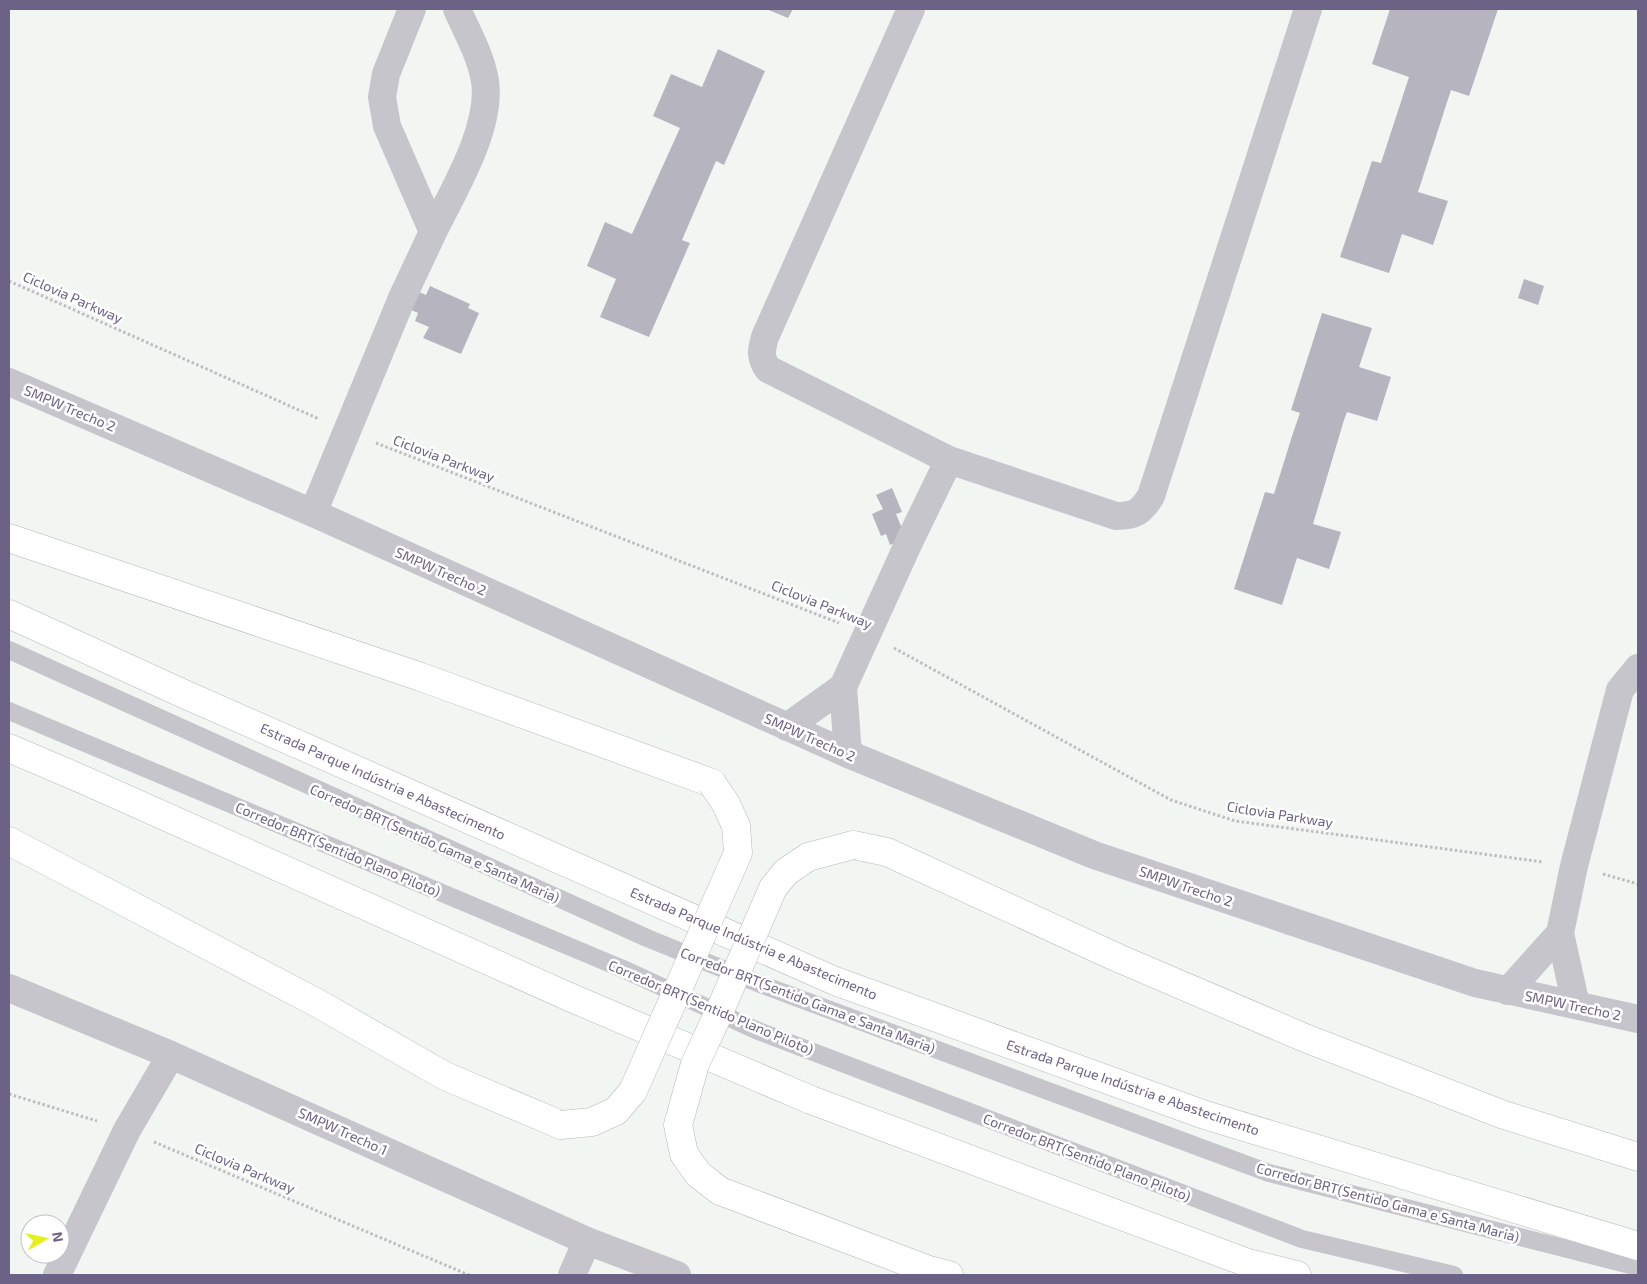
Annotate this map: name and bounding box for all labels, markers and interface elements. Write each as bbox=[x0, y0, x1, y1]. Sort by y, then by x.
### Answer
street label: Ciclovia Parkway bbox=[21, 267, 126, 327]
street label: SMPW Trecho 2 bbox=[22, 381, 119, 435]
street label: Ciclovia Parkway bbox=[391, 431, 498, 485]
street label: SMPW Trecho 2 bbox=[393, 543, 489, 599]
street label: Ciclovia Parkway bbox=[769, 576, 875, 632]
street label: SMPW Trecho 2 bbox=[762, 709, 858, 765]
street label: Estrada Parque Indústria e Abastecimento bbox=[258, 719, 508, 843]
street label: Corredor BRT(Sentido Gama e Santa Maria) bbox=[308, 780, 562, 906]
street label: Ciclovia Parkway bbox=[1226, 797, 1335, 831]
street label: Corredor BRT(Sentido Plano Piloto) bbox=[233, 798, 443, 900]
street label: SMPW Trecho 2 bbox=[1137, 862, 1235, 910]
street label: Estrada Parque Indústria e Abastecimento bbox=[628, 883, 880, 1003]
street label: Corredor BRT(Sentido Gama e Santa Maria) bbox=[678, 943, 938, 1057]
street label: Corredor BRT(Sentido Plano Piloto) bbox=[606, 956, 816, 1058]
street label: SMPW Trecho 2 bbox=[1523, 987, 1623, 1024]
street label: Estrada Parque Indústria e Abastecimento bbox=[1004, 1036, 1262, 1138]
street label: SMPW Trecho 1 bbox=[296, 1104, 390, 1158]
street label: Corredor BRT(Sentido Plano Piloto) bbox=[981, 1109, 1193, 1205]
street label: Ciclovia Parkway bbox=[192, 1139, 298, 1197]
street label: Corredor BRT(Sentido Gama e Santa Maria) bbox=[1255, 1159, 1521, 1245]
north arrow bbox=[20, 1214, 70, 1264]
text: N bbox=[49, 1231, 68, 1243]

